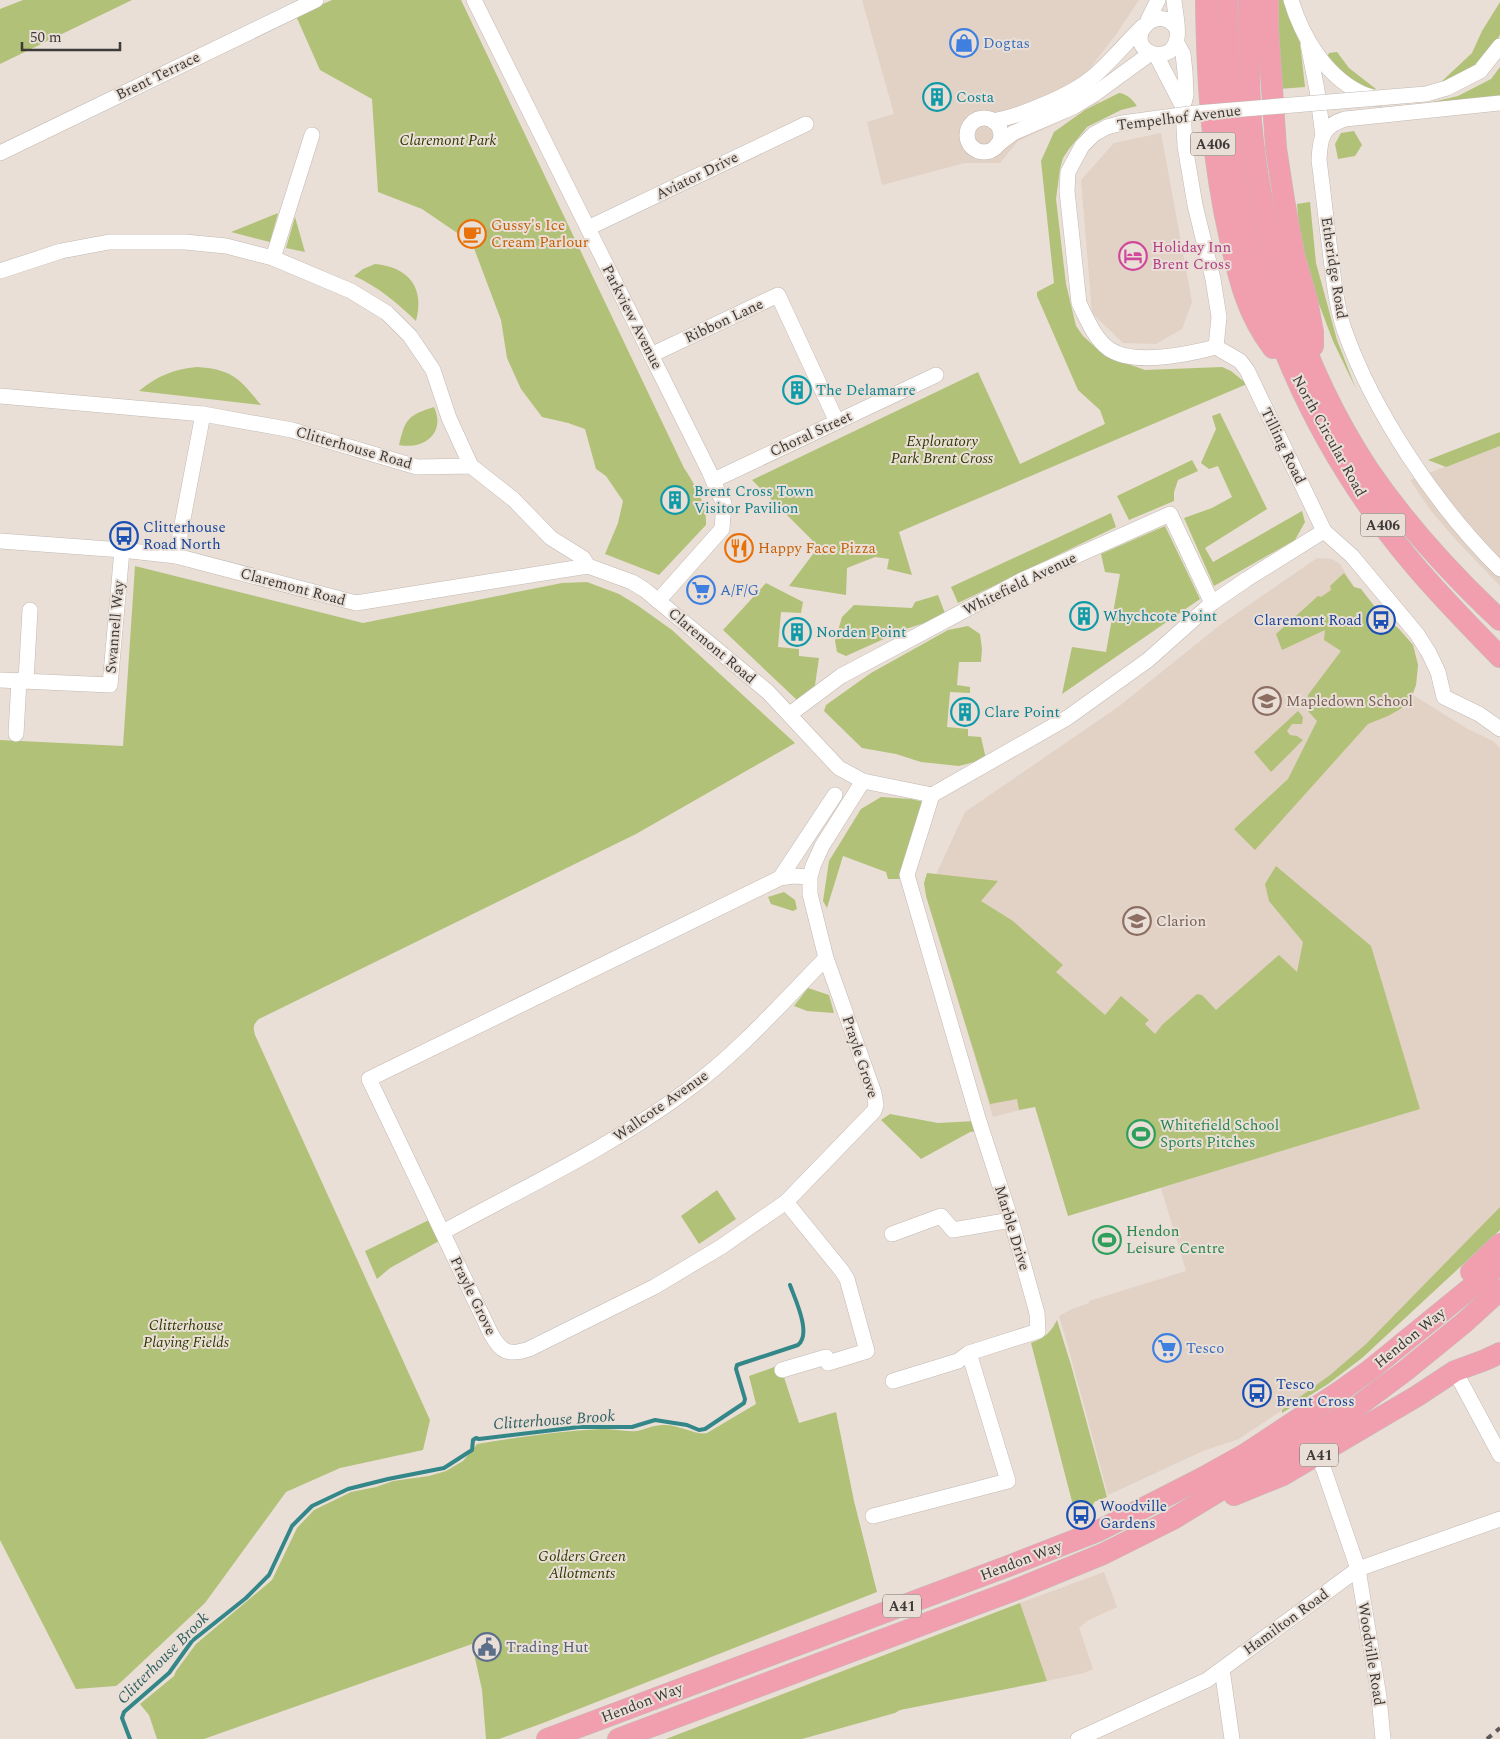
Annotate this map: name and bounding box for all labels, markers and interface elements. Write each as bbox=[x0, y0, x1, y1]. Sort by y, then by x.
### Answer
scale bar bbox=[22, 20, 120, 52]
text: 50 m bbox=[30, 26, 62, 49]
shop icon: Dogtas bbox=[949, 28, 979, 58]
place label: Dogtas bbox=[983, 32, 1030, 55]
street label: Brent Terrace bbox=[112, 46, 204, 106]
building icon: Costa bbox=[922, 82, 952, 112]
place label: Costa bbox=[956, 86, 995, 109]
street label: Tempelhof Avenue bbox=[1116, 99, 1242, 137]
park label: Claremont Park bbox=[400, 129, 496, 152]
road number: A406 bbox=[1190, 132, 1236, 156]
street label: Aviator Drive bbox=[652, 146, 742, 206]
place label: Gussy's Ice Cream Parlour bbox=[491, 214, 589, 254]
street label: Etheridge Road bbox=[1315, 215, 1353, 321]
cafe icon: Gussy's Ice Cream Parlour bbox=[457, 219, 487, 249]
place label: Holiday Inn Brent Cross bbox=[1152, 236, 1232, 276]
hotel icon: Holiday Inn Brent Cross bbox=[1118, 241, 1148, 271]
street label: Parkview Avenue bbox=[596, 261, 668, 373]
street label: Ribbon Lane bbox=[681, 293, 767, 349]
street label: North Circular Road bbox=[1286, 371, 1372, 501]
building icon: The Delamarre bbox=[782, 375, 812, 405]
place label: The Delamarre bbox=[816, 379, 916, 402]
street label: Tilling Road bbox=[1255, 404, 1311, 488]
street label: Choral Street bbox=[766, 405, 856, 463]
street label: Clitterhouse Road bbox=[293, 420, 415, 476]
park label: Exploratory Park Brent Cross bbox=[891, 430, 994, 470]
place label: Brent Cross Town Visitor Pavilion bbox=[694, 480, 814, 520]
building icon: Brent Cross Town Visitor Pavilion bbox=[660, 485, 690, 515]
road number: A406 bbox=[1360, 514, 1406, 536]
place label: Clitterhouse Road North bbox=[143, 516, 226, 556]
bus stop icon: Clitterhouse Road North bbox=[109, 521, 139, 551]
restaurant icon: Happy Face Pizza bbox=[724, 533, 754, 563]
place label: Happy Face Pizza bbox=[758, 537, 877, 560]
street label: Whitefield Avenue bbox=[959, 547, 1081, 621]
street label: Claremont Road bbox=[238, 562, 348, 612]
supermarket icon: A/F/G bbox=[686, 575, 716, 605]
street label: Swannell Way bbox=[99, 579, 131, 674]
place label: A/F/G bbox=[720, 579, 759, 602]
building icon: Whychcote Point bbox=[1069, 601, 1099, 631]
street label: Claremont Road bbox=[663, 602, 761, 690]
place label: Whychcote Point bbox=[1103, 605, 1217, 628]
bus stop icon: Claremont Road bbox=[1366, 605, 1396, 635]
place label: Claremont Road bbox=[1254, 609, 1362, 632]
building icon: Norden Point bbox=[782, 617, 812, 647]
place label: Norden Point bbox=[816, 621, 906, 644]
school or university icon: Mapledown School bbox=[1252, 686, 1282, 716]
place label: Mapledown School bbox=[1286, 690, 1413, 713]
building icon: Clare Point bbox=[950, 697, 980, 727]
place label: Clare Point bbox=[984, 701, 1060, 724]
school or university icon: Clarion bbox=[1122, 906, 1152, 936]
place label: Clarion bbox=[1156, 910, 1206, 933]
street label: Prayle Grove bbox=[836, 1013, 884, 1101]
street label: Wallcote Avenue bbox=[609, 1065, 713, 1147]
place label: Whitefield School Sports Pitches bbox=[1160, 1114, 1279, 1154]
sports icon: Whitefield School Sports Pitches bbox=[1126, 1119, 1156, 1149]
street label: Marble Drive bbox=[988, 1182, 1036, 1274]
place label: Hendon Leisure Centre bbox=[1126, 1220, 1225, 1260]
sports icon: Hendon Leisure Centre bbox=[1092, 1225, 1122, 1255]
street label: Prayle Grove bbox=[444, 1253, 502, 1339]
street label: Hendon Way bbox=[1369, 1302, 1451, 1374]
park label: Clitterhouse Playing Fields bbox=[143, 1314, 230, 1354]
supermarket icon: Tesco bbox=[1152, 1333, 1182, 1363]
place label: Tesco bbox=[1186, 1337, 1224, 1360]
place label: Tesco Brent Cross bbox=[1276, 1373, 1355, 1413]
bus stop icon: Tesco Brent Cross bbox=[1242, 1378, 1272, 1408]
water label: Clitterhouse Brook bbox=[492, 1404, 616, 1436]
road number: A41 bbox=[1300, 1444, 1338, 1466]
place label: Woodville Gardens bbox=[1100, 1495, 1167, 1535]
bus stop icon: Woodville Gardens bbox=[1066, 1500, 1096, 1530]
street label: Hendon Way bbox=[977, 1535, 1066, 1587]
park label: Golders Green Allotments bbox=[538, 1545, 626, 1585]
street label: Hamilton Road bbox=[1238, 1583, 1334, 1661]
road number: A41 bbox=[883, 1594, 921, 1618]
street label: Woodville Road bbox=[1351, 1601, 1391, 1707]
water label: Clitterhouse Brook bbox=[111, 1606, 215, 1710]
public building icon: Trading Hut bbox=[472, 1632, 502, 1662]
place label: Trading Hut bbox=[506, 1636, 589, 1659]
street label: Hendon Way bbox=[598, 1677, 687, 1729]

